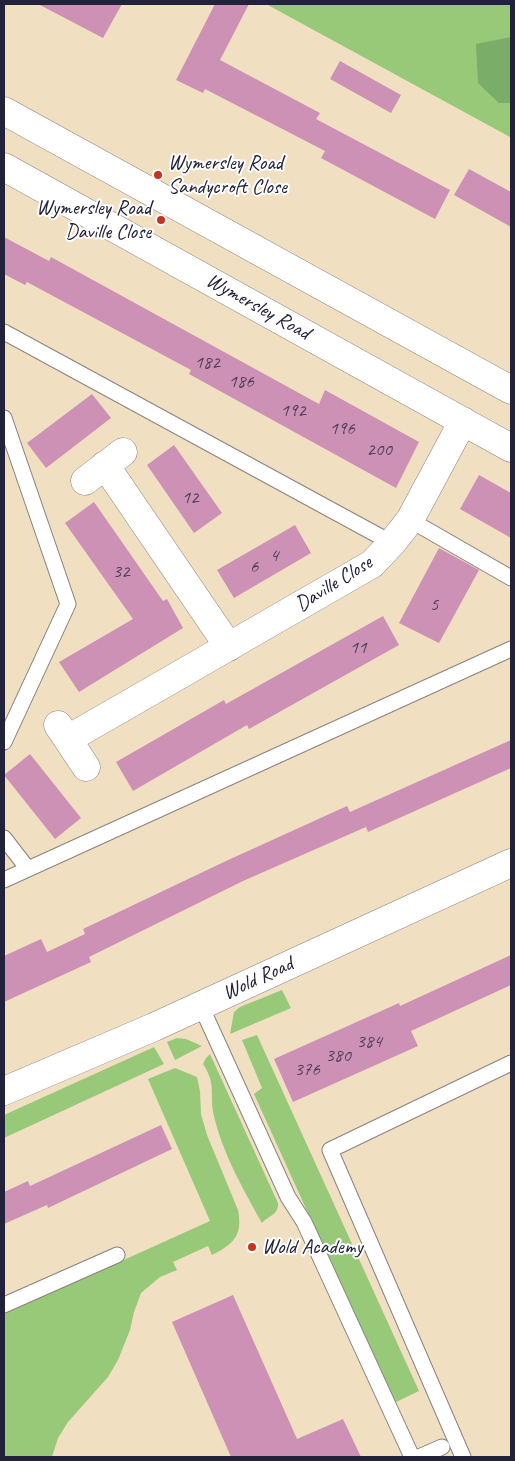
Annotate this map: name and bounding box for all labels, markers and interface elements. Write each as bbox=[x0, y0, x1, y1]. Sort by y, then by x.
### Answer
place label: Wymersley Road Sandycroft Close bbox=[168, 150, 287, 200]
marker: Wymersley Road Sandycroft Close bbox=[152, 169, 164, 181]
place label: Wymersley Road Daville Close bbox=[36, 195, 151, 245]
marker: Wymersley Road Daville Close bbox=[155, 214, 167, 226]
street label: Wymersley Road bbox=[202, 268, 314, 346]
house number: 182 bbox=[194, 352, 220, 374]
house number: 186 bbox=[228, 371, 254, 393]
house number: 192 bbox=[280, 400, 306, 422]
house number: 196 bbox=[329, 418, 355, 440]
house number: 200 bbox=[366, 439, 392, 461]
house number: 12 bbox=[181, 487, 199, 509]
house number: 4 bbox=[270, 545, 278, 567]
street label: Daville Close bbox=[291, 551, 377, 617]
house number: 6 bbox=[250, 556, 258, 578]
house number: 32 bbox=[112, 561, 130, 583]
house number: 5 bbox=[430, 594, 438, 616]
house number: 11 bbox=[349, 637, 367, 659]
street label: Wold Road bbox=[219, 952, 297, 1006]
house number: 384 bbox=[356, 1031, 382, 1053]
house number: 380 bbox=[325, 1045, 351, 1067]
house number: 376 bbox=[294, 1059, 320, 1081]
place label: Wold Academy bbox=[262, 1234, 363, 1260]
marker: Wold Academy bbox=[246, 1241, 258, 1253]

